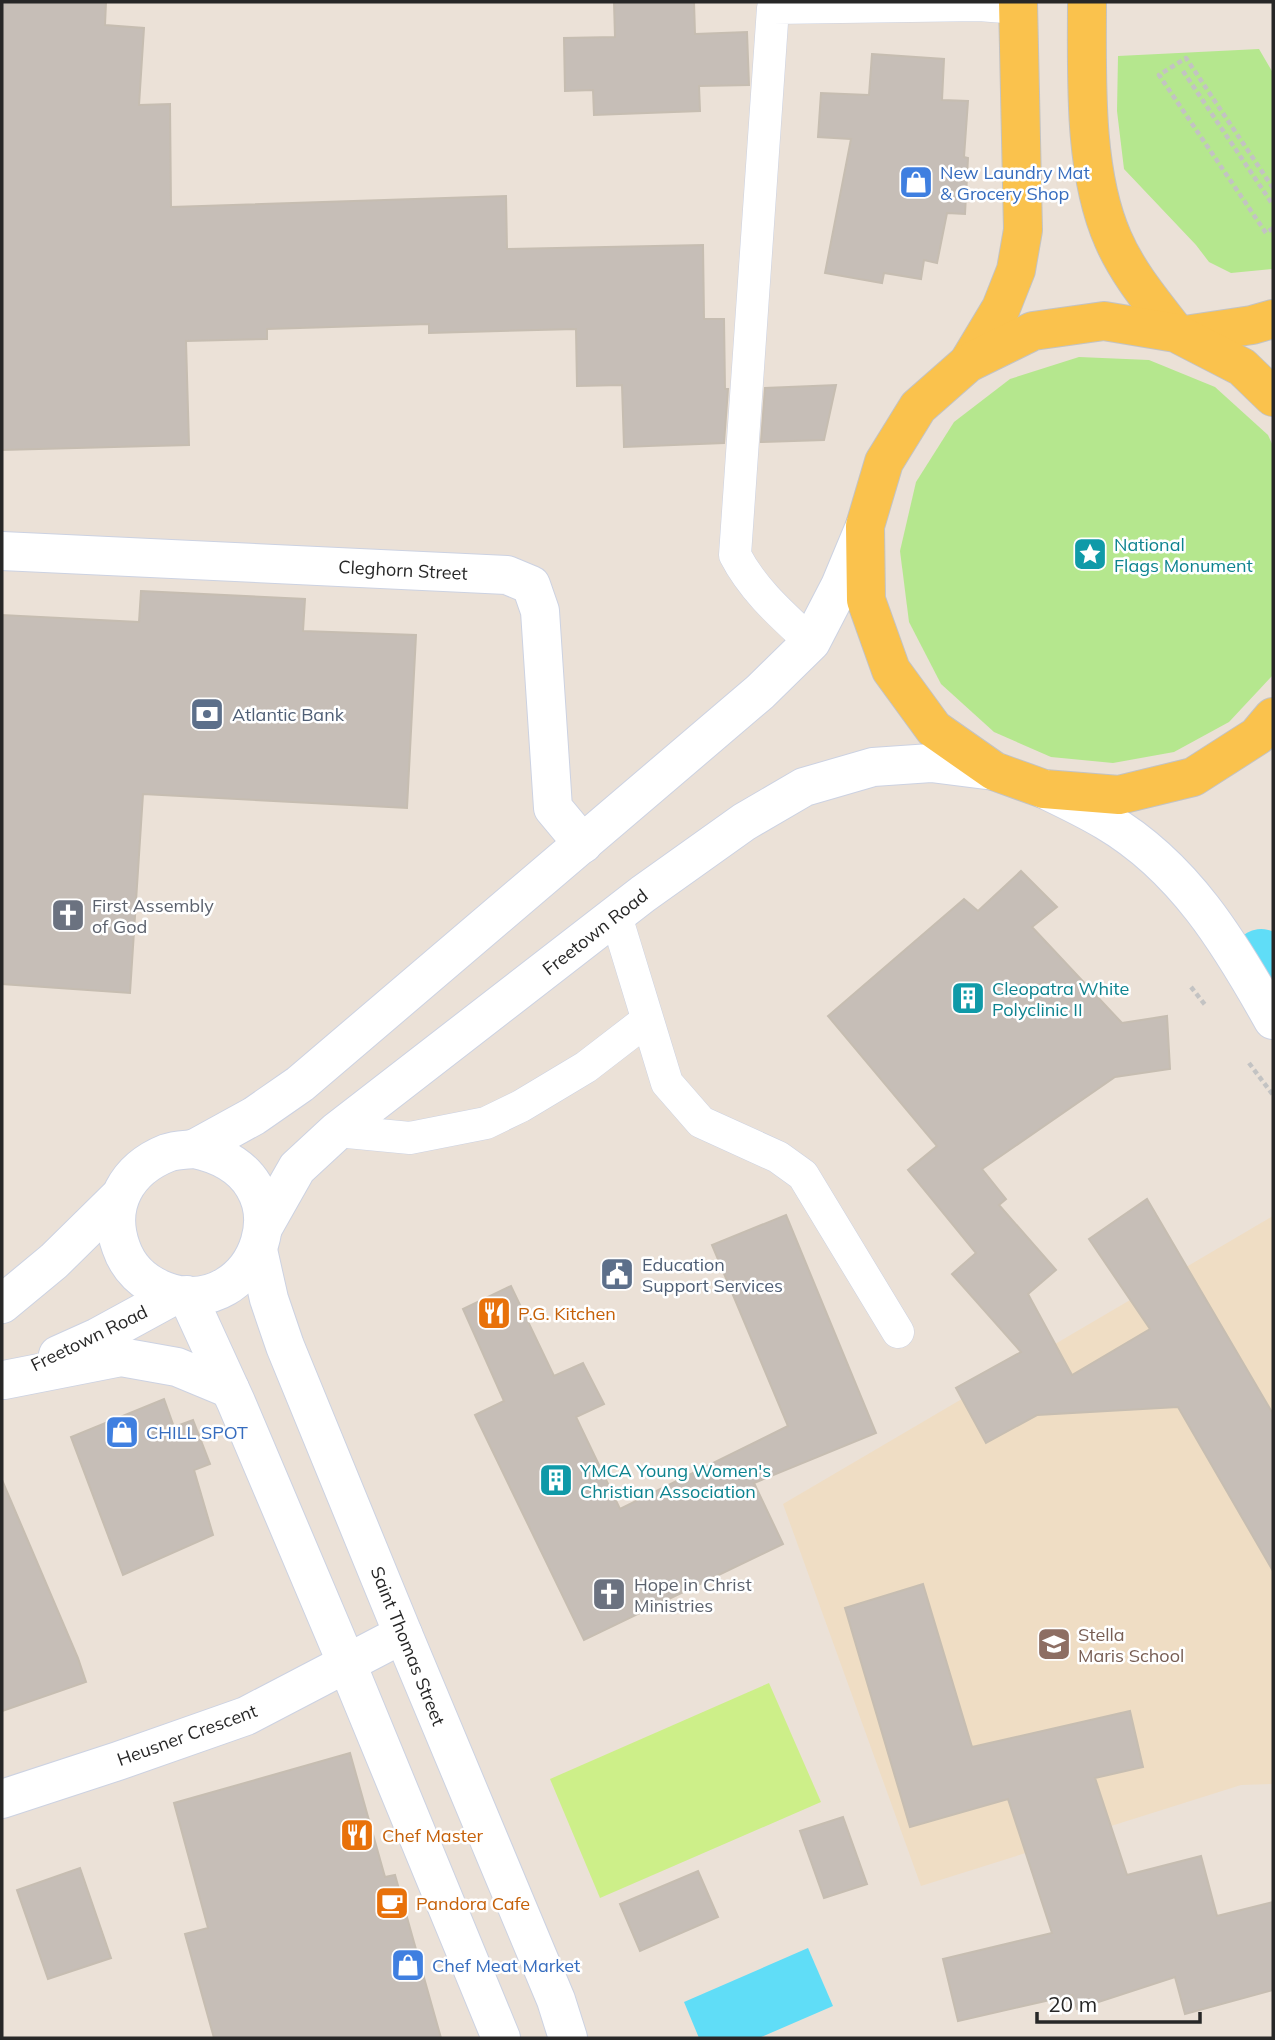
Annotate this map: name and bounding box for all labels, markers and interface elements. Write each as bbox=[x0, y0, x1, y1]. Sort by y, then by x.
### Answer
place label: New Laundry Mat & Grocery Shop bbox=[940, 161, 1090, 205]
shop icon: New Laundry Mat & Grocery Shop bbox=[897, 163, 935, 201]
place label: National Flags Monument bbox=[1114, 533, 1253, 577]
place icon: National Flags Monument bbox=[1071, 535, 1109, 573]
street label: Cleghorn Street bbox=[338, 555, 468, 585]
bank icon: Atlantic Bank bbox=[188, 695, 226, 733]
place label: Atlantic Bank bbox=[232, 703, 345, 726]
street label: Freetown Road bbox=[538, 884, 652, 980]
place label: First Assembly of God bbox=[92, 894, 214, 938]
church icon: First Assembly of God bbox=[49, 896, 87, 934]
place label: Cleopatra White Polyclinic II bbox=[992, 977, 1129, 1021]
building icon: Cleopatra White Polyclinic II bbox=[949, 979, 987, 1017]
place label: Education Support Services bbox=[642, 1253, 783, 1297]
public building icon: Education Support Services bbox=[598, 1255, 636, 1293]
restaurant icon: P.G. Kitchen bbox=[475, 1294, 513, 1332]
street label: Freetown Road bbox=[27, 1300, 151, 1376]
place label: P.G. Kitchen bbox=[518, 1302, 616, 1325]
shop icon: CHILL SPOT bbox=[103, 1413, 141, 1451]
place label: CHILL SPOT bbox=[146, 1421, 248, 1444]
place label: YMCA Young Women's Christian Association bbox=[579, 1459, 771, 1503]
building icon: YMCA Young Women's Christian Association bbox=[537, 1461, 575, 1499]
street label: Saint Thomas Street bbox=[366, 1563, 450, 1729]
place label: Hope in Christ Ministries bbox=[634, 1573, 752, 1617]
church icon: Hope in Christ Ministries bbox=[590, 1575, 628, 1613]
place label: Stella Maris School bbox=[1078, 1623, 1184, 1667]
school or university icon: Stella Maris School bbox=[1035, 1625, 1073, 1663]
street label: Heusner Crescent bbox=[114, 1699, 260, 1771]
restaurant icon: Chef Master bbox=[338, 1816, 376, 1854]
place label: Chef Master bbox=[382, 1824, 484, 1847]
cafe icon: Pandora Cafe bbox=[373, 1884, 411, 1922]
place label: Pandora Cafe bbox=[416, 1892, 530, 1915]
shop icon: Chef Meat Market bbox=[389, 1946, 427, 1984]
place label: Chef Meat Market bbox=[432, 1954, 580, 1977]
scale bar bbox=[1037, 1980, 1200, 2024]
text: 20 m bbox=[1048, 1991, 1097, 2017]

